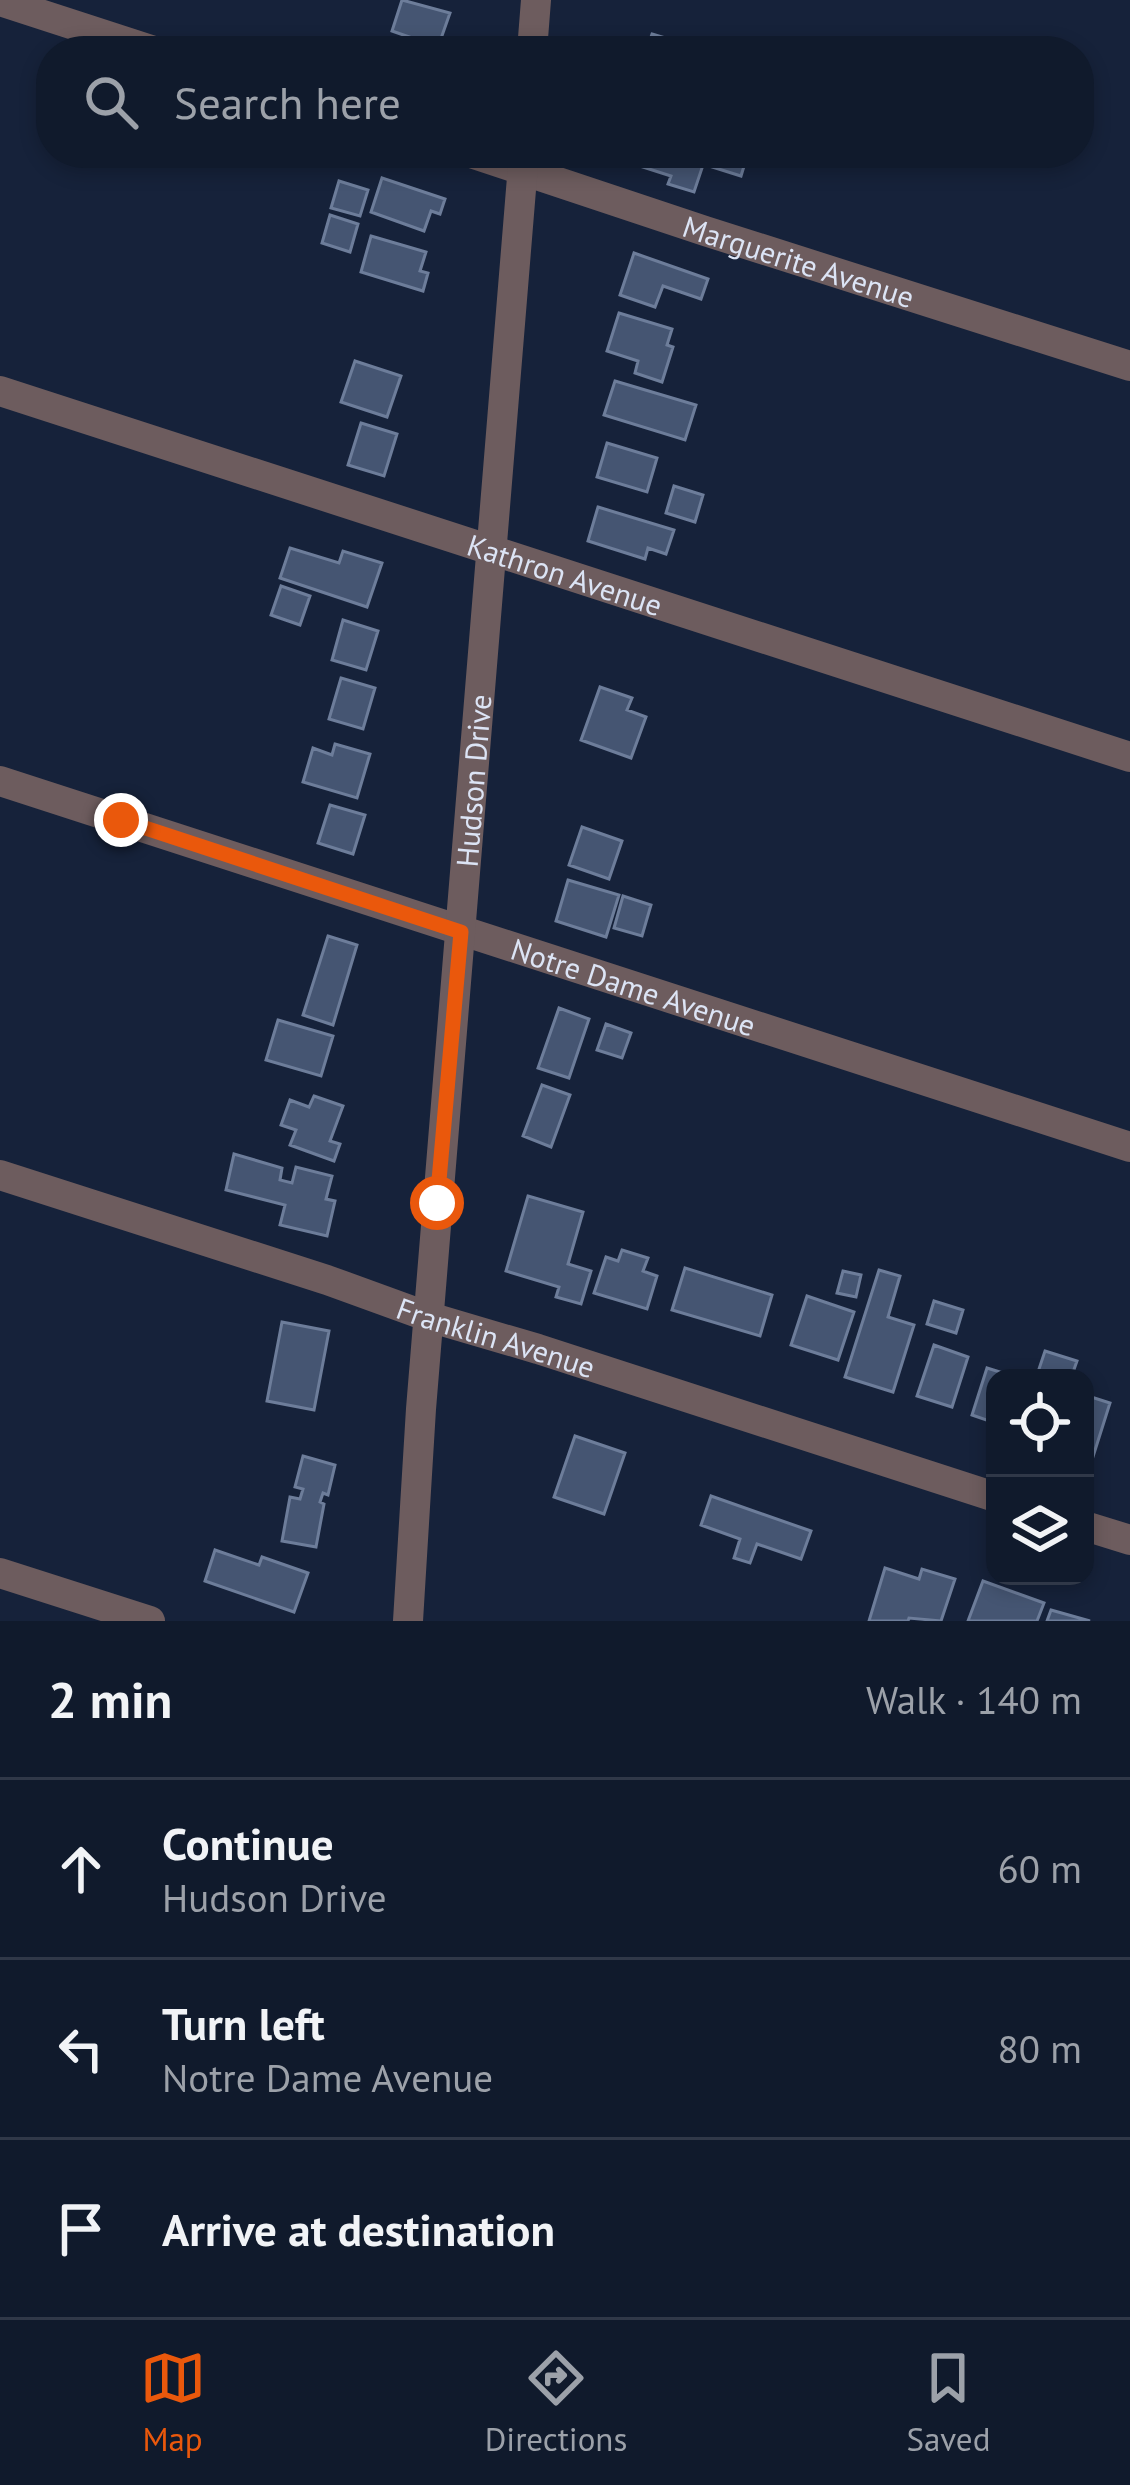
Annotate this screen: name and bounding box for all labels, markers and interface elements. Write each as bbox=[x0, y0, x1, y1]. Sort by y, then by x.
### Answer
search box bbox=[36, 36, 1094, 168]
icon: search bbox=[78, 69, 144, 135]
text: Search here bbox=[174, 73, 401, 131]
street label: Marguerite Avenue bbox=[678, 206, 919, 316]
street label: Kathron Avenue bbox=[463, 524, 667, 624]
street label: Hudson Drive bbox=[446, 693, 499, 868]
route end bbox=[94, 793, 148, 847]
street label: Notre Dame Avenue bbox=[506, 928, 761, 1044]
route start bbox=[410, 1176, 464, 1230]
street label: Franklin Avenue bbox=[392, 1288, 600, 1386]
map controls bbox=[986, 1369, 1094, 1585]
button: locate bbox=[986, 1369, 1094, 1477]
button: layers bbox=[986, 1477, 1094, 1585]
text: 2 min bbox=[48, 1666, 172, 1732]
text: Walk · 140 m bbox=[866, 1674, 1082, 1725]
text: Continue bbox=[162, 1814, 334, 1872]
icon: ahead bbox=[48, 1836, 114, 1902]
text: 60 m bbox=[997, 1843, 1082, 1894]
text: Hudson Drive bbox=[162, 1872, 387, 1923]
text: Turn left bbox=[162, 1994, 325, 2052]
icon: left bbox=[48, 2016, 114, 2082]
text: 80 m bbox=[997, 2023, 1082, 2074]
text: Notre Dame Avenue bbox=[162, 2052, 493, 2103]
icon: arrive bbox=[48, 2196, 114, 2262]
text: Arrive at destination bbox=[162, 2200, 555, 2258]
tab: Map bbox=[140, 2345, 206, 2460]
tab: Directions bbox=[485, 2345, 627, 2460]
tab: Saved bbox=[906, 2345, 990, 2460]

